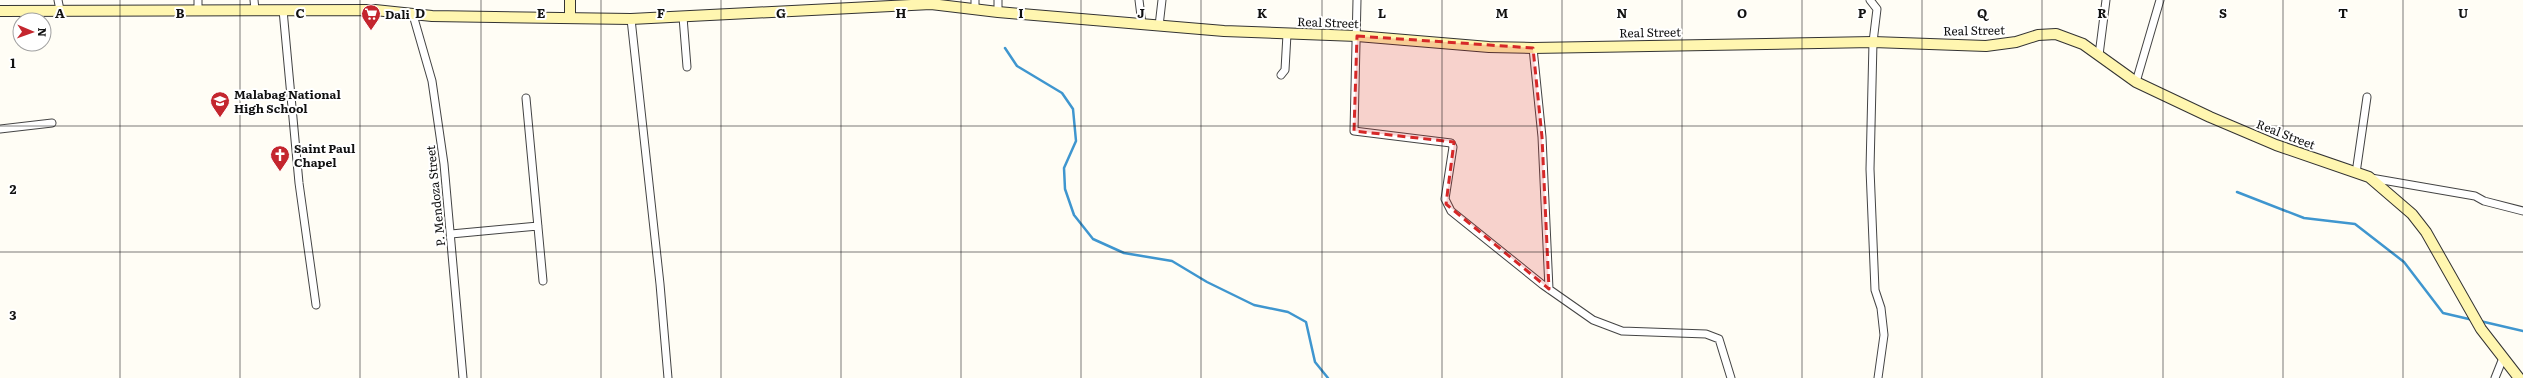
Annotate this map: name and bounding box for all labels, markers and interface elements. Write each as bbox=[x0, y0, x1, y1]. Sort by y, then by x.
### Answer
text: A bbox=[55, 3, 65, 22]
text: B bbox=[176, 3, 185, 22]
text: C bbox=[295, 3, 305, 22]
supermarket icon: Dali bbox=[360, 3, 382, 31]
text: D bbox=[415, 3, 425, 22]
text: E bbox=[537, 3, 546, 22]
text: F bbox=[657, 3, 665, 22]
text: G bbox=[776, 3, 786, 22]
text: H bbox=[896, 3, 907, 22]
text: I bbox=[1018, 3, 1024, 22]
text: J bbox=[1137, 3, 1145, 22]
text: K bbox=[1257, 3, 1268, 22]
text: L bbox=[1378, 3, 1386, 22]
text: M bbox=[1496, 3, 1509, 22]
text: N bbox=[1617, 3, 1628, 22]
text: O bbox=[1737, 3, 1747, 22]
text: P bbox=[1858, 3, 1867, 22]
text: Q bbox=[1977, 3, 1989, 22]
text: R bbox=[2097, 3, 2107, 22]
text: S bbox=[2219, 3, 2227, 22]
text: T bbox=[2338, 3, 2348, 22]
text: U bbox=[2458, 3, 2468, 22]
place label: Dali bbox=[385, 5, 411, 23]
north arrow bbox=[12, 12, 52, 52]
street label: Real Street bbox=[1297, 12, 1359, 32]
street label: Real Street bbox=[1943, 20, 2005, 40]
street label: Real Street bbox=[1619, 22, 1681, 42]
text: N bbox=[35, 27, 51, 37]
text: 1 bbox=[10, 53, 16, 72]
place label: Malabag National High School bbox=[234, 85, 342, 117]
school or university icon: Malabag National High School bbox=[209, 90, 231, 118]
street label: Real Street bbox=[2254, 115, 2318, 154]
place label: Saint Paul Chapel bbox=[294, 139, 356, 171]
church icon: Saint Paul Chapel bbox=[269, 144, 291, 172]
street label: P. Mendoza Street bbox=[421, 144, 449, 248]
text: 2 bbox=[10, 179, 17, 198]
text: 3 bbox=[9, 305, 17, 324]

